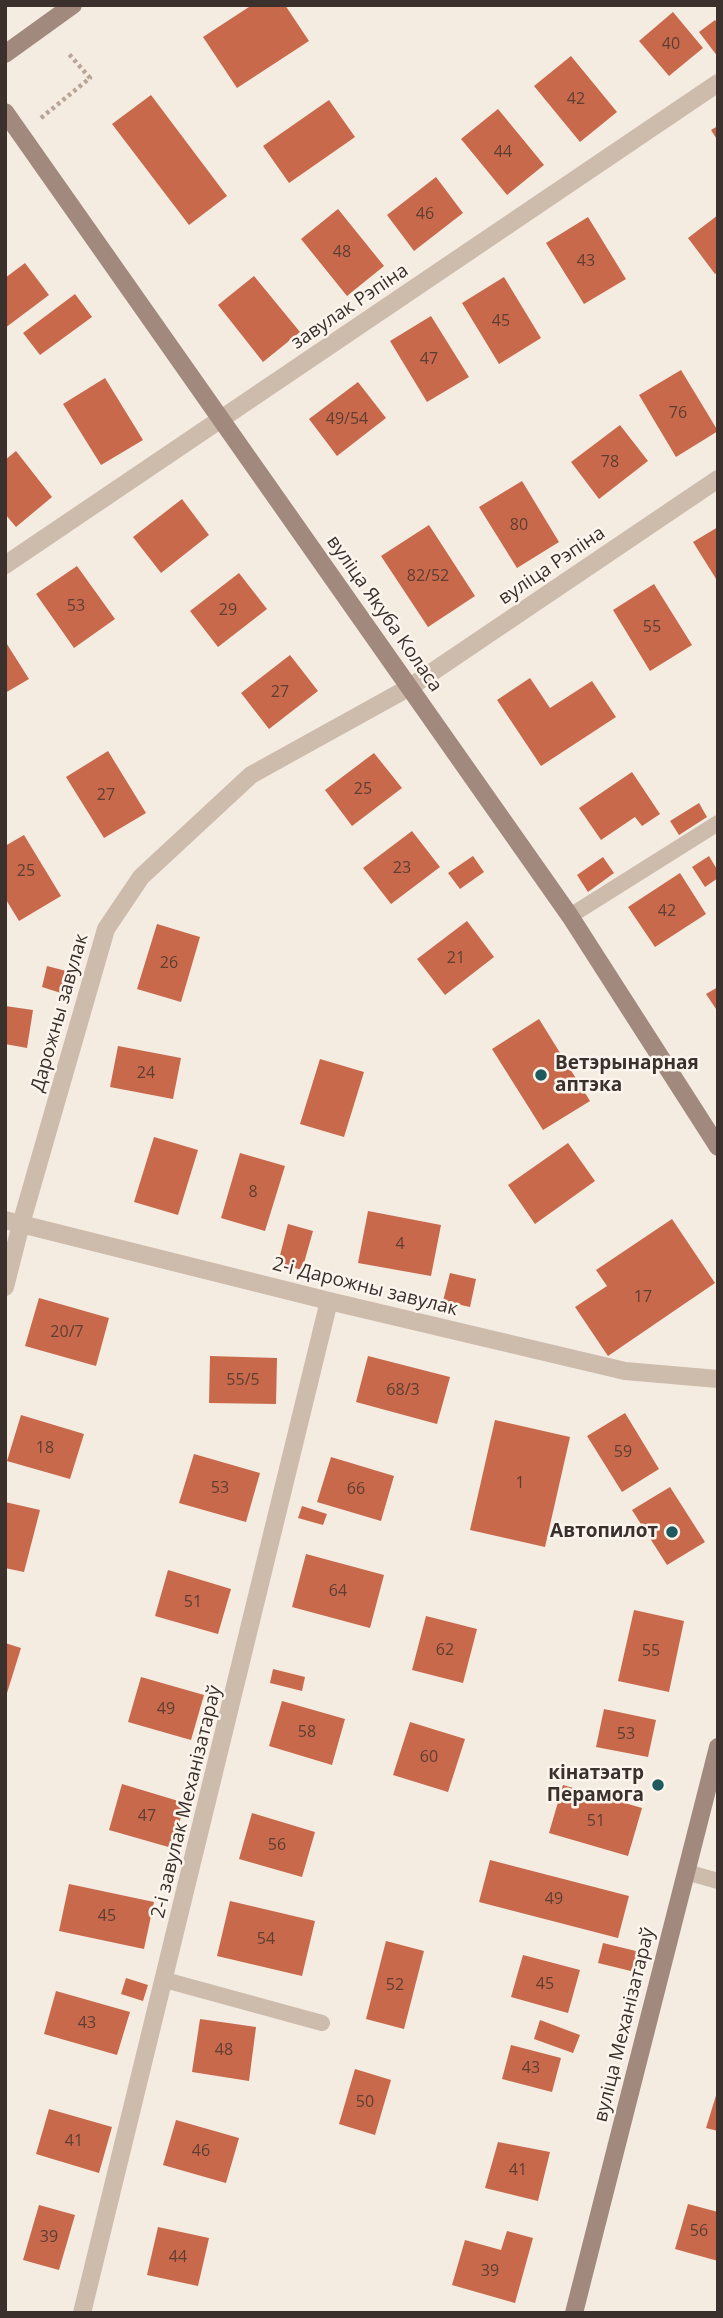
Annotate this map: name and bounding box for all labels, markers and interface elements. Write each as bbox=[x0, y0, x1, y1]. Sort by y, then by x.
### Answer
house number: 40 bbox=[662, 34, 680, 54]
house number: 42 bbox=[567, 89, 585, 109]
house number: 44 bbox=[494, 142, 512, 162]
house number: 46 bbox=[416, 204, 434, 224]
house number: 48 bbox=[333, 242, 351, 262]
house number: 43 bbox=[577, 251, 595, 271]
street label: завулак Рэпіна bbox=[287, 259, 413, 355]
house number: 45 bbox=[492, 311, 510, 331]
house number: 47 bbox=[420, 349, 438, 369]
house number: 76 bbox=[669, 403, 687, 423]
house number: 49/54 bbox=[326, 409, 368, 429]
house number: 78 bbox=[601, 452, 619, 472]
house number: 80 bbox=[510, 515, 528, 535]
street label: вуліца Рэпіна bbox=[494, 522, 610, 610]
street label: вуліца Якуба Коласа bbox=[321, 531, 447, 697]
house number: 82/52 bbox=[407, 566, 449, 586]
house number: 53 bbox=[67, 596, 85, 616]
house number: 29 bbox=[219, 600, 237, 620]
house number: 55 bbox=[643, 617, 661, 637]
house number: 27 bbox=[271, 682, 289, 702]
house number: 25 bbox=[354, 779, 372, 799]
house number: 27 bbox=[97, 785, 115, 805]
house number: 23 bbox=[393, 858, 411, 878]
house number: 25 bbox=[17, 861, 35, 881]
house number: 42 bbox=[658, 901, 676, 921]
street label: Дарожны завулак bbox=[27, 931, 93, 1095]
house number: 21 bbox=[447, 948, 465, 968]
house number: 26 bbox=[160, 953, 178, 973]
place label: Ветэрынарная аптэка bbox=[555, 1053, 699, 1097]
house number: 24 bbox=[137, 1063, 155, 1083]
marker: Ветэрынарная аптэка bbox=[533, 1067, 549, 1083]
house number: 8 bbox=[248, 1182, 258, 1202]
house number: 4 bbox=[395, 1234, 405, 1254]
street label: 2-і Дарожны завулак bbox=[270, 1253, 460, 1321]
house number: 17 bbox=[634, 1287, 652, 1307]
house number: 20/7 bbox=[50, 1322, 84, 1342]
house number: 55/5 bbox=[226, 1370, 260, 1390]
house number: 68/3 bbox=[386, 1380, 420, 1400]
house number: 18 bbox=[36, 1438, 54, 1458]
house number: 59 bbox=[614, 1442, 632, 1462]
house number: 1 bbox=[515, 1473, 525, 1493]
house number: 53 bbox=[211, 1478, 229, 1498]
house number: 66 bbox=[347, 1479, 365, 1499]
place label: Автопилот bbox=[550, 1521, 658, 1543]
marker: Автопилот bbox=[664, 1524, 680, 1540]
house number: 64 bbox=[329, 1581, 347, 1601]
house number: 51 bbox=[184, 1592, 202, 1612]
house number: 62 bbox=[436, 1640, 454, 1660]
house number: 55 bbox=[642, 1641, 660, 1661]
street label: 2-і завулак Механізатараў bbox=[147, 1683, 227, 1921]
house number: 49 bbox=[157, 1699, 175, 1719]
house number: 58 bbox=[298, 1722, 316, 1742]
house number: 53 bbox=[617, 1724, 635, 1744]
house number: 60 bbox=[420, 1747, 438, 1767]
place label: кінатэатр Перамога bbox=[547, 1763, 644, 1807]
marker: кінатэатр Перамога bbox=[650, 1777, 666, 1793]
house number: 47 bbox=[138, 1806, 156, 1826]
house number: 51 bbox=[587, 1811, 605, 1831]
house number: 56 bbox=[268, 1835, 286, 1855]
house number: 49 bbox=[545, 1889, 563, 1909]
house number: 45 bbox=[98, 1906, 116, 1926]
street label: вуліца Механізатараў bbox=[590, 1925, 660, 2125]
house number: 54 bbox=[257, 1929, 275, 1949]
house number: 45 bbox=[536, 1974, 554, 1994]
house number: 52 bbox=[386, 1975, 404, 1995]
house number: 43 bbox=[78, 2013, 96, 2033]
house number: 48 bbox=[215, 2040, 233, 2060]
house number: 43 bbox=[522, 2058, 540, 2078]
house number: 50 bbox=[356, 2092, 374, 2112]
house number: 41 bbox=[65, 2131, 83, 2151]
house number: 46 bbox=[192, 2141, 210, 2161]
house number: 41 bbox=[509, 2160, 527, 2180]
house number: 56 bbox=[690, 2221, 708, 2241]
house number: 39 bbox=[40, 2227, 58, 2247]
house number: 44 bbox=[169, 2247, 187, 2267]
house number: 39 bbox=[481, 2261, 499, 2281]

